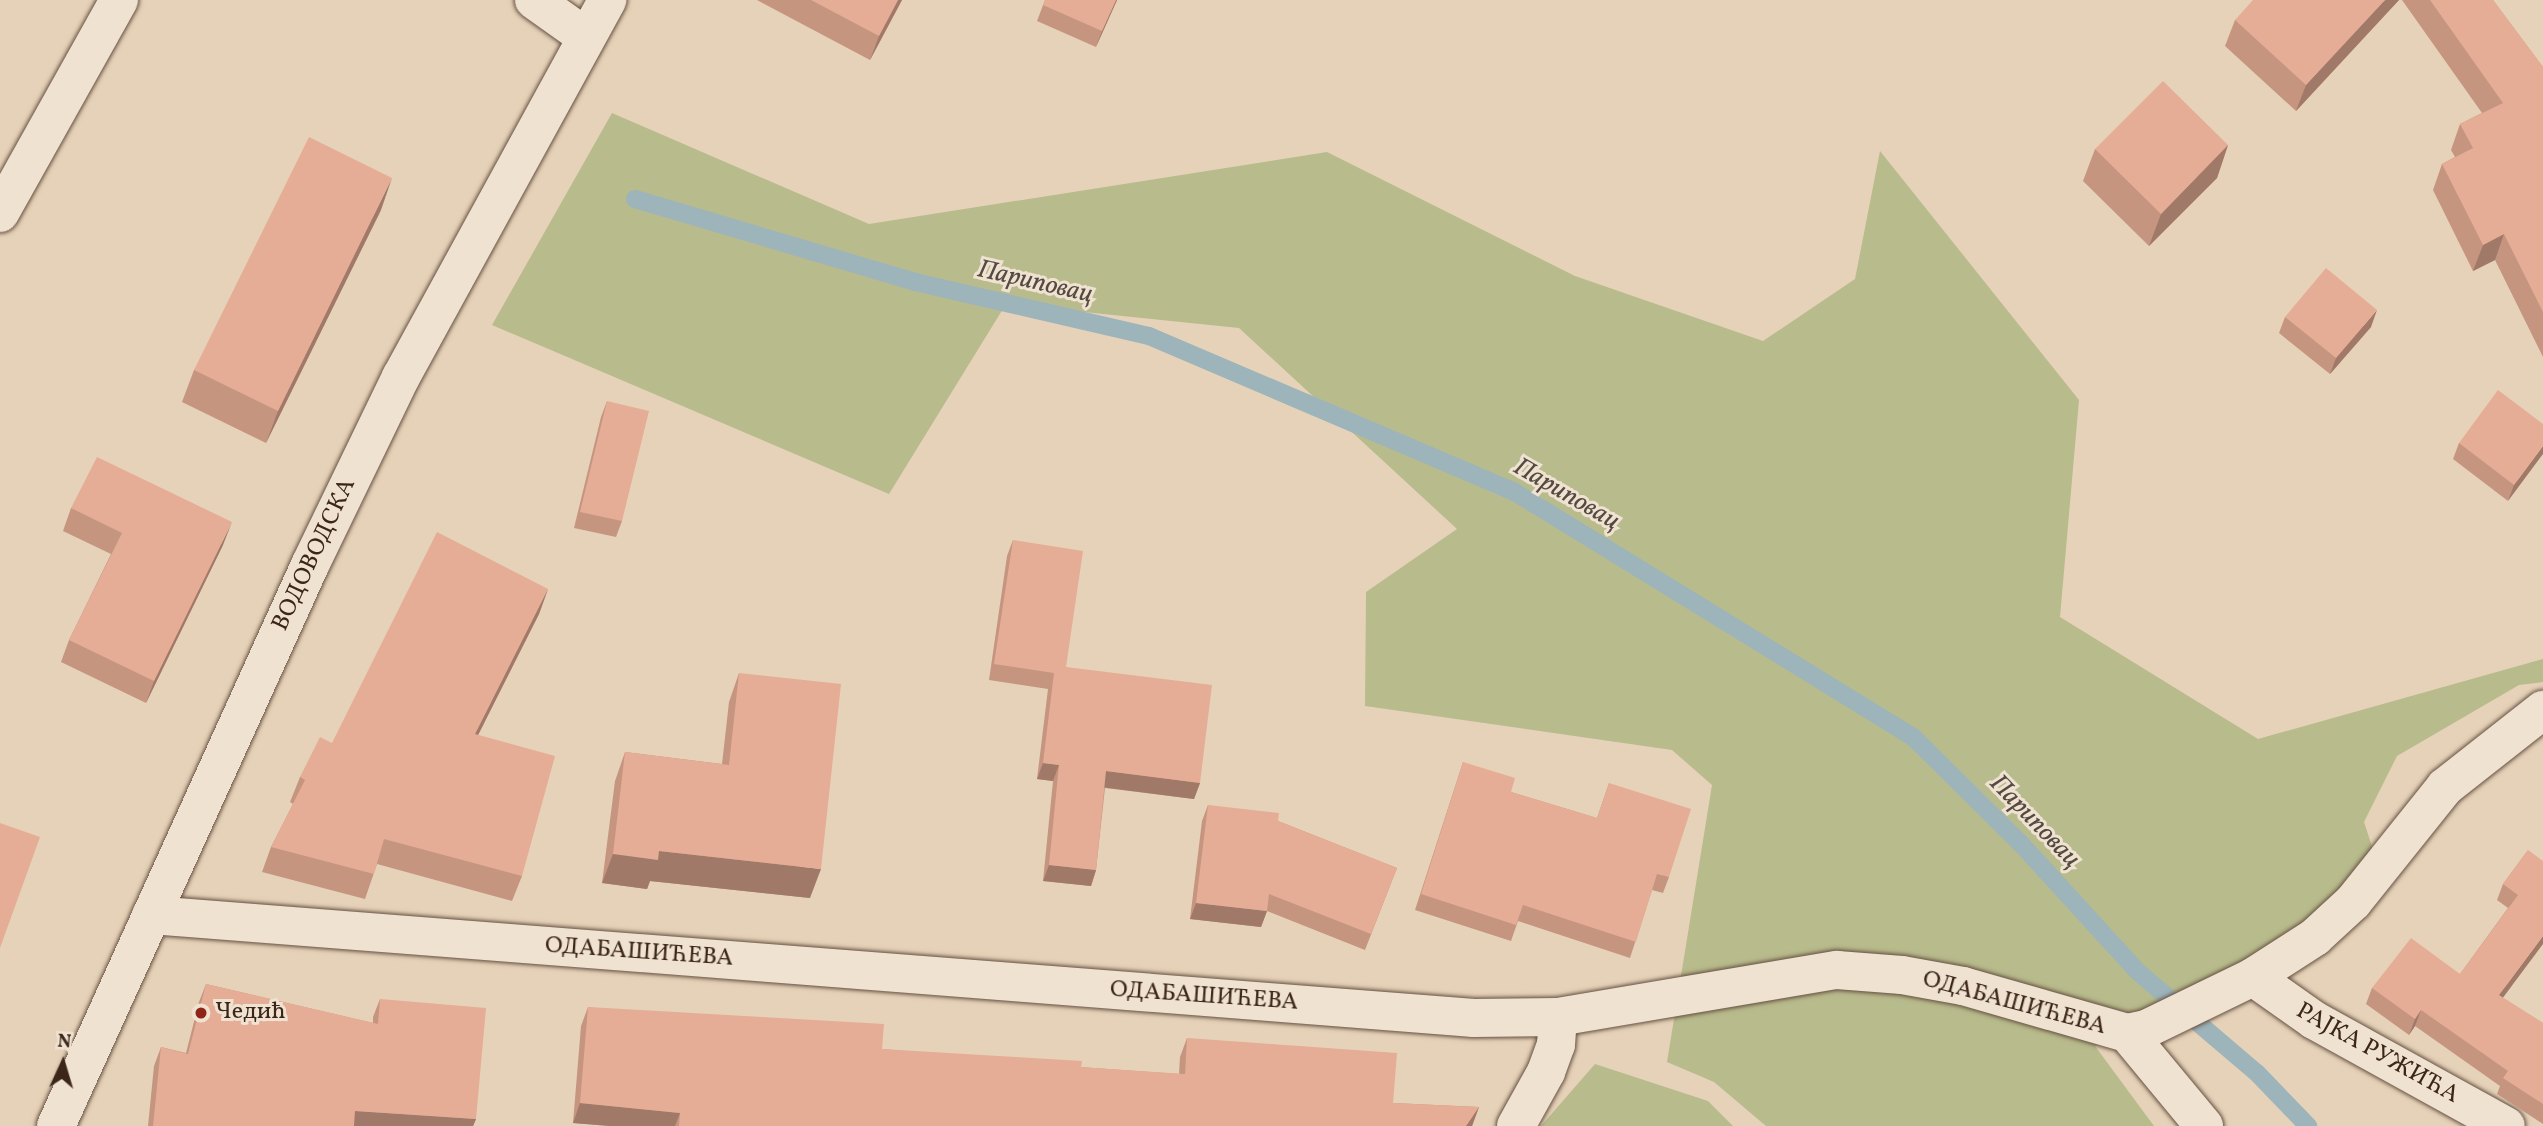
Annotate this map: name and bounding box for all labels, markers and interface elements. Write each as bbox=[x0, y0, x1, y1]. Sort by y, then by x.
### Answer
water label: Париповац bbox=[974, 255, 1096, 311]
water label: Париповац bbox=[1507, 452, 1625, 538]
street label: ВОДОВОДСКА bbox=[267, 474, 363, 636]
water label: Париповац bbox=[1982, 769, 2086, 875]
street label: ОДАБАШИЋЕВА bbox=[544, 932, 734, 974]
street label: ОДАБАШИЋЕВА bbox=[1919, 966, 2109, 1042]
street label: ОДАБАШИЋЕВА bbox=[1109, 976, 1299, 1018]
street label: РАЈКА РУЖИЋА bbox=[2291, 997, 2463, 1111]
place label: Чедић bbox=[215, 999, 286, 1027]
marker: Чедић bbox=[193, 1005, 209, 1021]
north arrow bbox=[28, 1028, 98, 1098]
text: N bbox=[57, 1029, 72, 1056]

